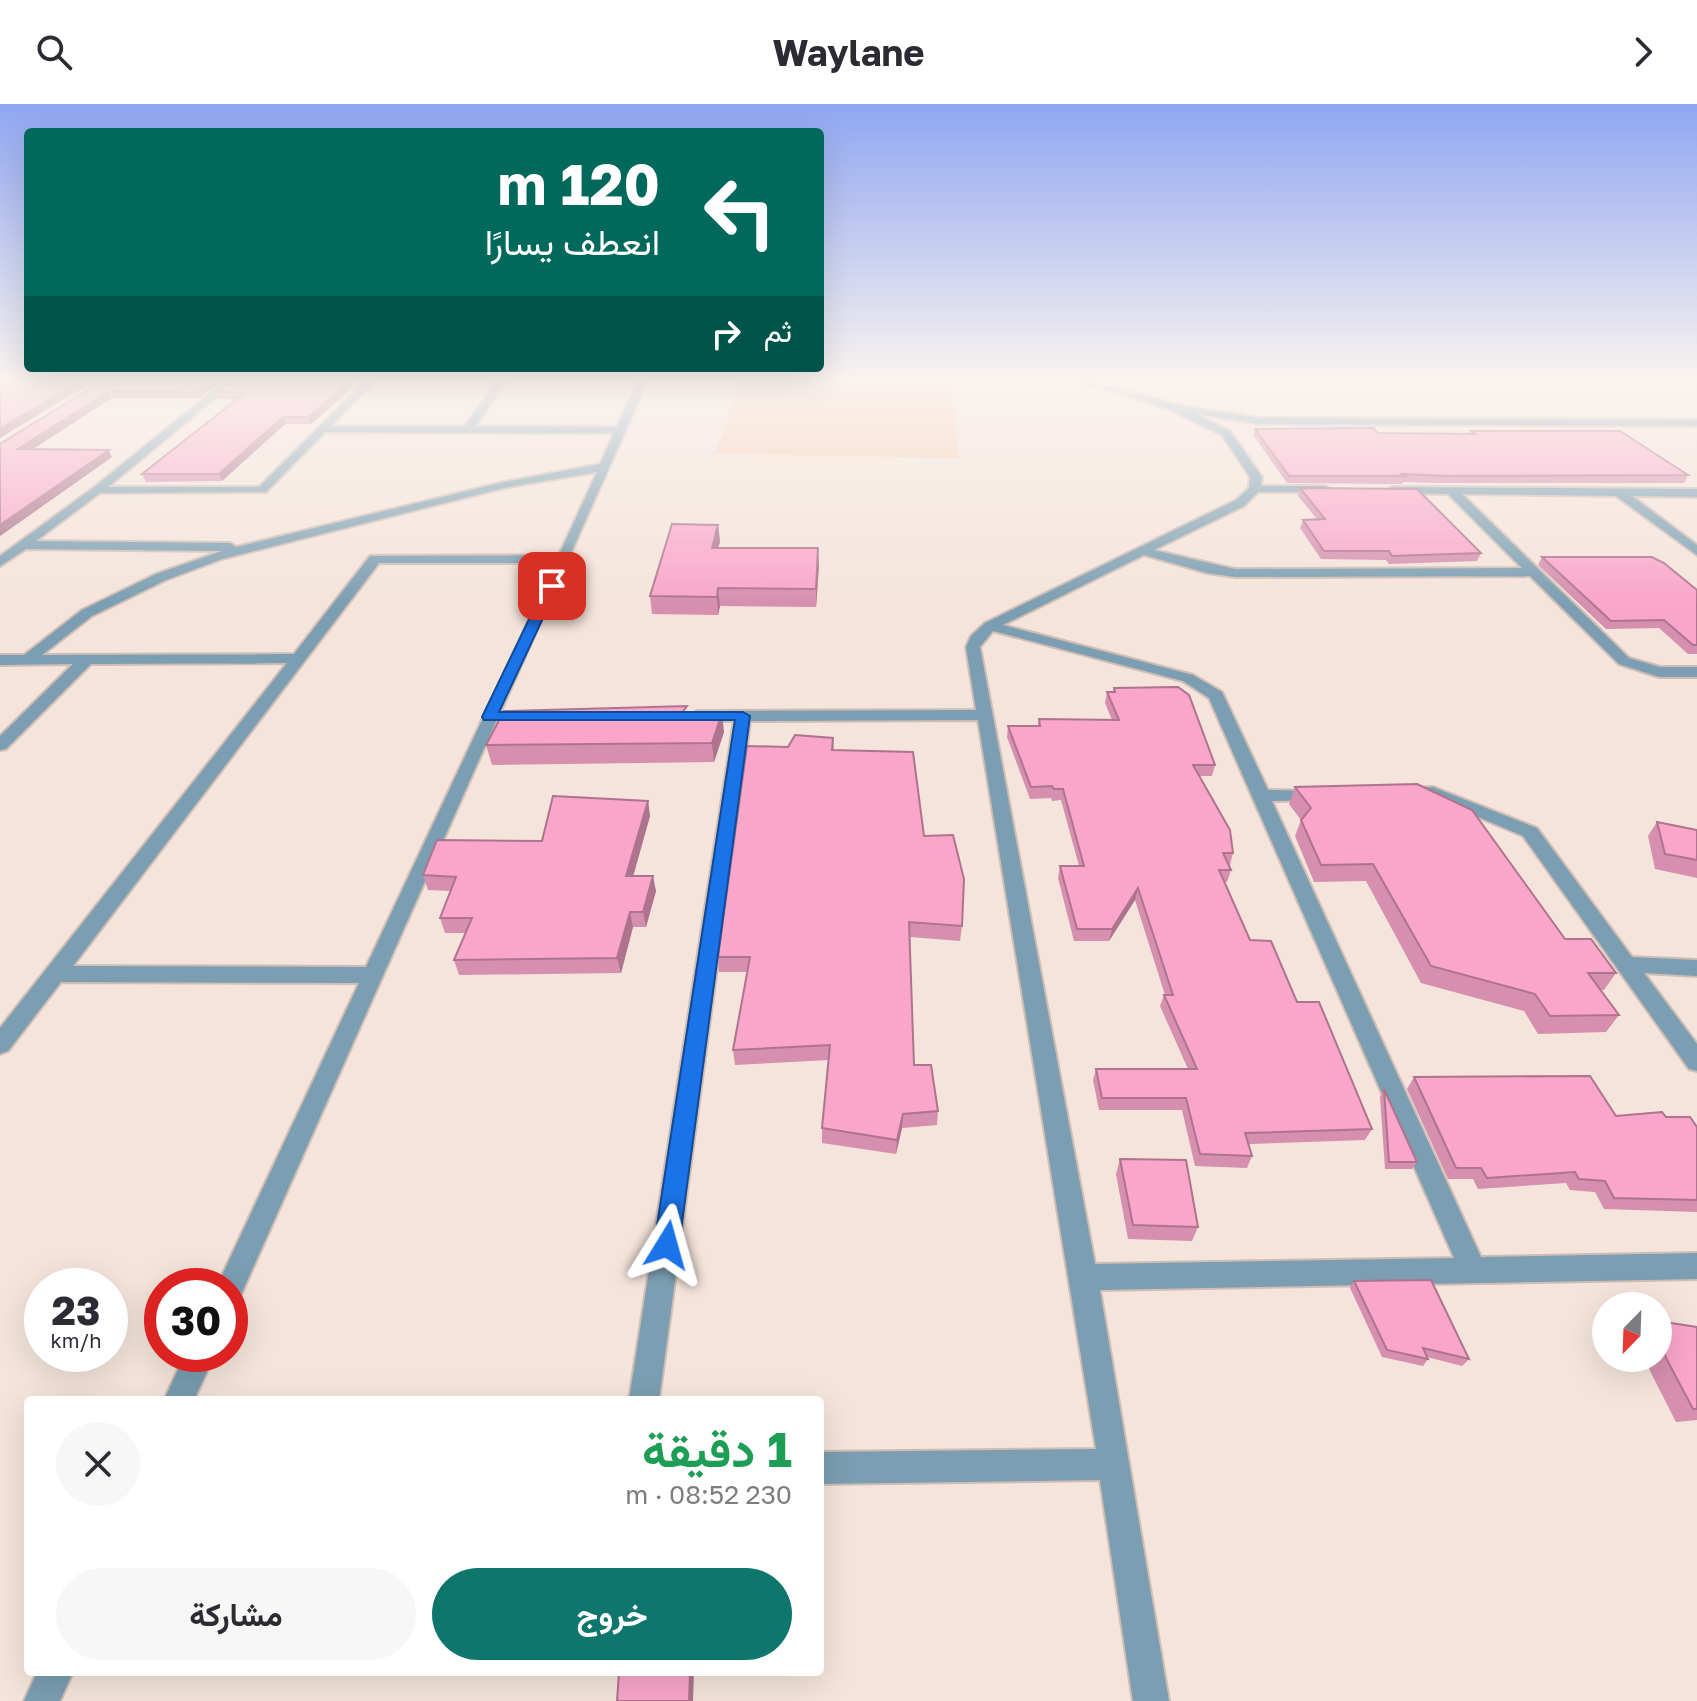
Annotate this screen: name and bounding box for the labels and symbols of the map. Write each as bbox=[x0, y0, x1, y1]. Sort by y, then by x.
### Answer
pin bbox=[518, 552, 586, 620]
position arrow bbox=[625, 1203, 709, 1287]
speed limit sign: 30 bbox=[144, 1268, 248, 1372]
north arrow bbox=[1592, 1292, 1672, 1372]

